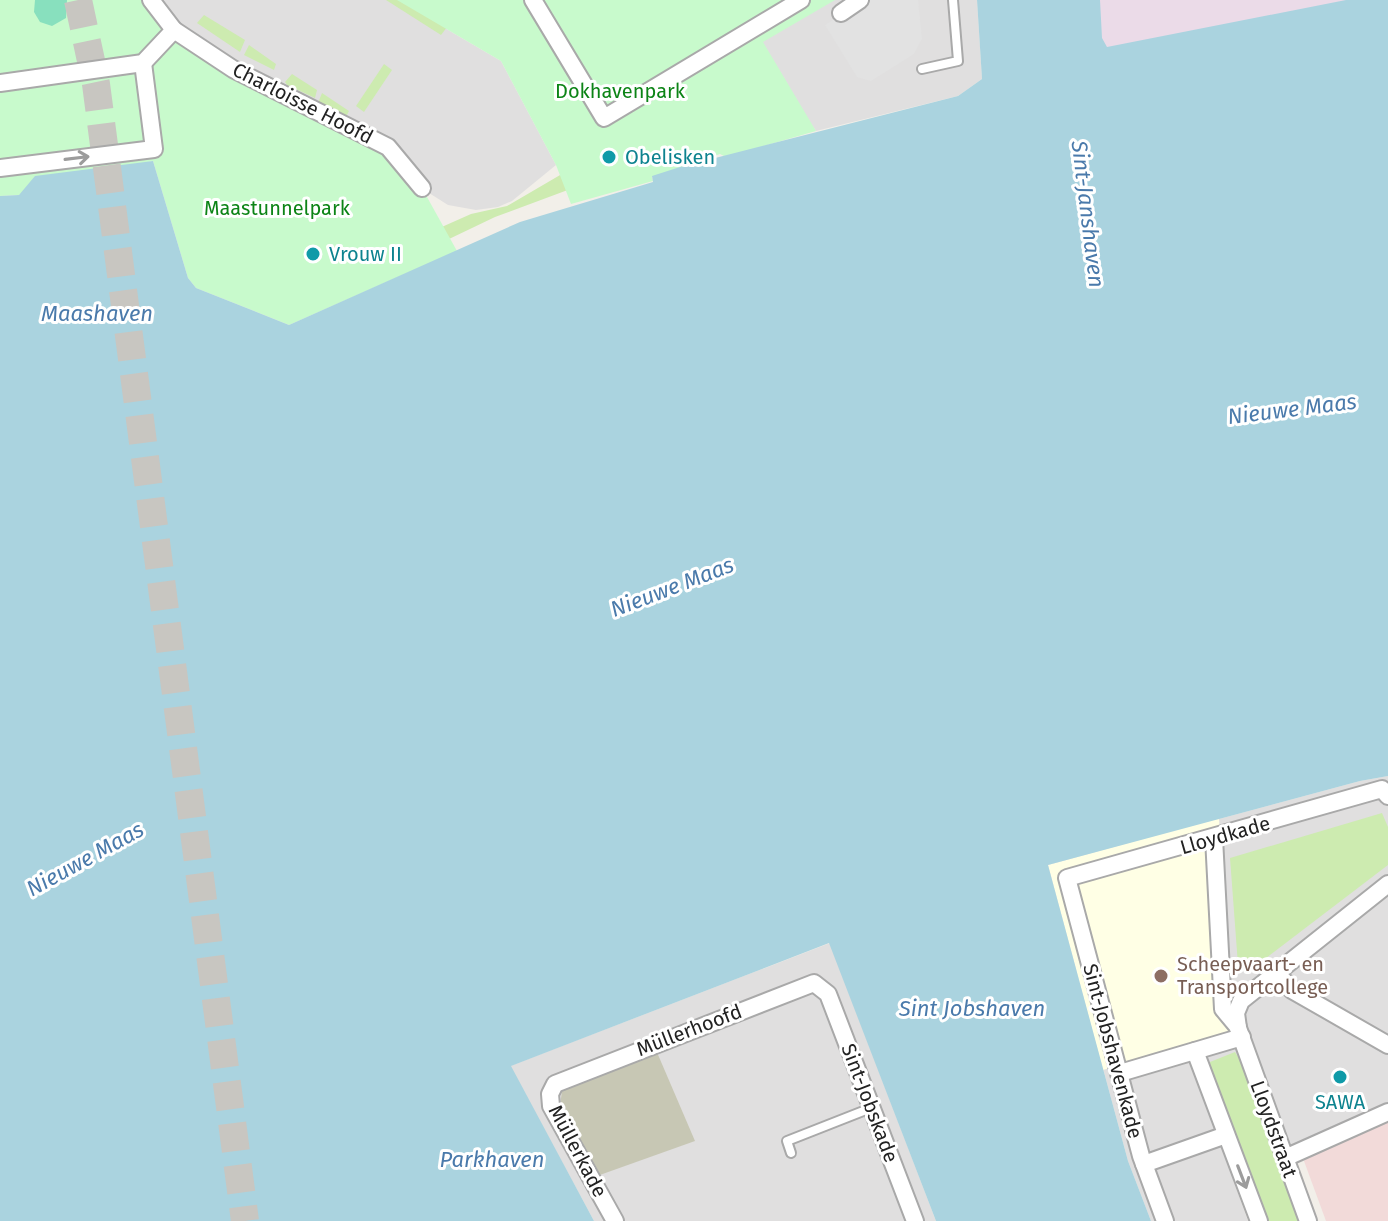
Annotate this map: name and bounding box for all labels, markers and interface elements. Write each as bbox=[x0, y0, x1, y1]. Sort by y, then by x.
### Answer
street label: Charloisse Hoofd bbox=[229, 57, 377, 149]
park label: Dokhavenpark bbox=[555, 79, 686, 103]
water label: Sint-Janshaven bbox=[1065, 138, 1110, 289]
place label: Obelisken bbox=[625, 145, 715, 169]
marker: Obelisken bbox=[600, 148, 618, 166]
one-way arrow bbox=[64, 150, 89, 165]
park label: Maastunnelpark bbox=[204, 196, 351, 220]
place label: Vrouw II bbox=[329, 242, 402, 266]
marker: Vrouw II bbox=[304, 245, 322, 263]
water label: Maashaven bbox=[41, 300, 153, 327]
water label: Nieuwe Maas bbox=[1226, 388, 1358, 430]
water label: Nieuwe Maas bbox=[606, 551, 738, 623]
street label: Lloydkade bbox=[1177, 811, 1273, 859]
water label: Nieuwe Maas bbox=[22, 816, 148, 902]
place label: Scheepvaart- en Transportcollege bbox=[1177, 952, 1328, 999]
street label: Sint-Jobshavenkade bbox=[1078, 961, 1148, 1141]
marker: Scheepvaart- en Transportcollege bbox=[1152, 967, 1170, 985]
water label: Sint Jobshaven bbox=[898, 995, 1045, 1022]
street label: Müllerhoofd bbox=[633, 999, 745, 1061]
street label: Sint-Jobskade bbox=[836, 1040, 904, 1166]
marker: SAWA bbox=[1331, 1068, 1349, 1086]
street label: Lloydstraat bbox=[1245, 1077, 1303, 1181]
place label: SAWA bbox=[1315, 1090, 1366, 1114]
street label: Müllerkade bbox=[544, 1101, 612, 1201]
water label: Parkhaven bbox=[440, 1146, 544, 1173]
one-way arrow bbox=[1236, 1164, 1250, 1189]

